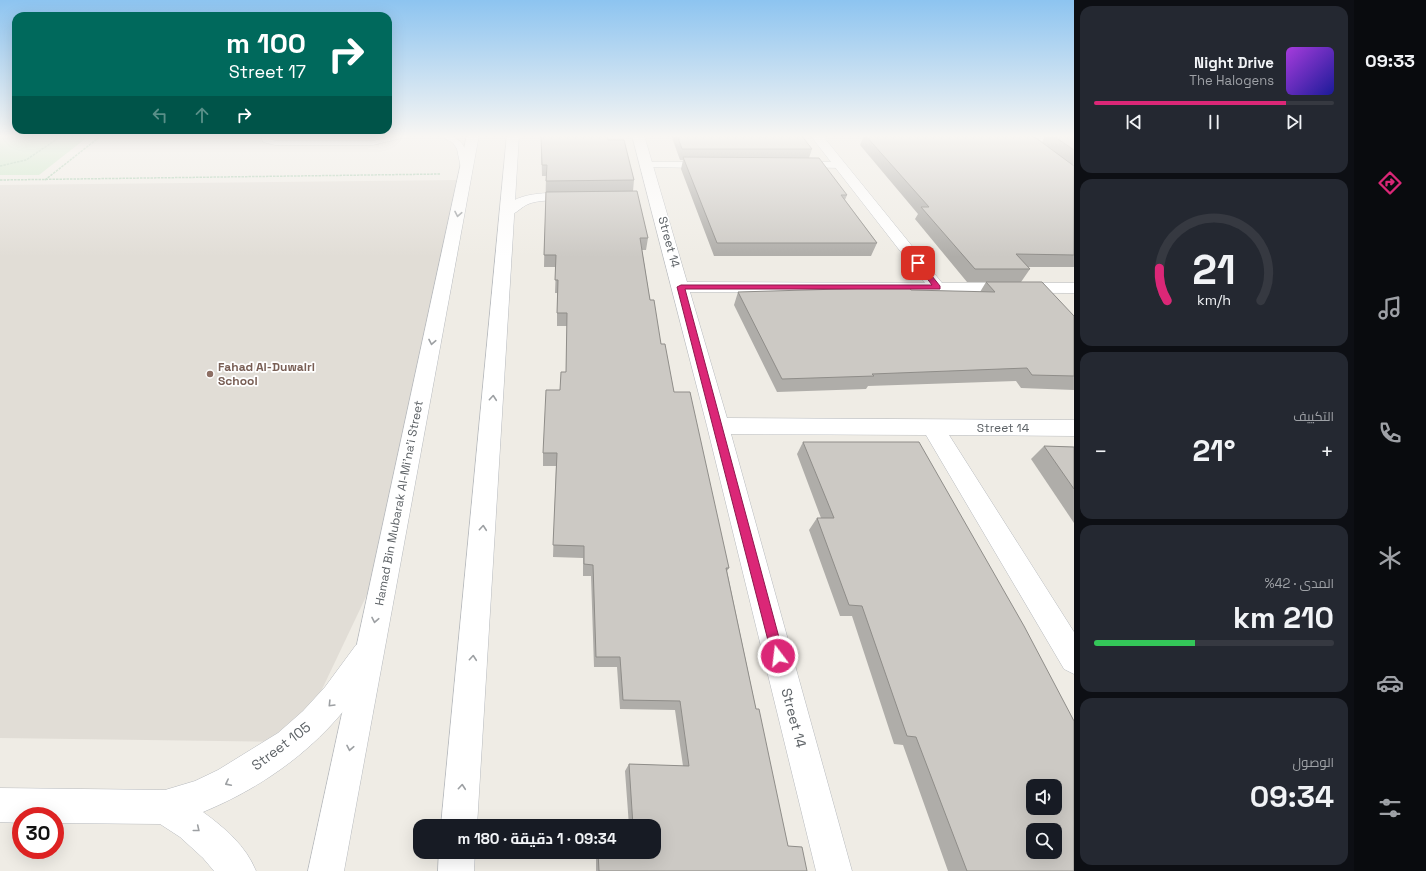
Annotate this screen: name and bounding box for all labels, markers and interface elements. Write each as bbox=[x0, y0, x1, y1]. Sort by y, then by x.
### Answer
text: 100 m bbox=[226, 25, 306, 61]
icon: right bbox=[320, 28, 372, 80]
text: 09:33 bbox=[1365, 49, 1415, 72]
text: Night Drive bbox=[1194, 53, 1274, 72]
text: Street 17 bbox=[229, 60, 306, 83]
text: The Halogens bbox=[1189, 72, 1274, 89]
icon: left bbox=[149, 104, 171, 126]
icon: ahead bbox=[191, 104, 213, 126]
icon: right bbox=[233, 104, 255, 126]
icon: previous bbox=[1123, 111, 1145, 133]
icon: pause bbox=[1203, 111, 1225, 133]
icon: next bbox=[1283, 111, 1305, 133]
icon: directions bbox=[1376, 169, 1404, 197]
one-way arrow bbox=[454, 211, 462, 218]
street label: Street 14 bbox=[655, 215, 684, 270]
text: 21 bbox=[1192, 242, 1236, 295]
pin bbox=[901, 246, 935, 280]
icon: arrive bbox=[907, 252, 929, 274]
text: km/h bbox=[1197, 290, 1231, 308]
icon: music bbox=[1376, 294, 1404, 322]
one-way arrow bbox=[428, 339, 436, 345]
place label: Fahad Al-Duwairi School bbox=[218, 359, 315, 389]
marker: Fahad Al-Duwairi School bbox=[205, 369, 215, 379]
one-way arrow bbox=[489, 395, 498, 401]
street label: Hamad Bin Mubarak Al-Mi'na'i Street bbox=[371, 399, 427, 607]
text: التكييف bbox=[1293, 408, 1334, 425]
icon: phone bbox=[1376, 419, 1404, 447]
street label: Street 14 bbox=[977, 420, 1030, 436]
text: 21° bbox=[1192, 431, 1236, 470]
text: − bbox=[1094, 437, 1108, 465]
text: + bbox=[1320, 437, 1334, 465]
one-way arrow bbox=[478, 525, 487, 531]
icon: climate bbox=[1376, 544, 1404, 572]
text: المدى · 42% bbox=[1264, 575, 1334, 592]
text: 210 km bbox=[1233, 598, 1334, 637]
one-way arrow bbox=[372, 617, 380, 623]
position arrow bbox=[757, 635, 799, 677]
one-way arrow bbox=[468, 655, 477, 661]
icon: car bbox=[1376, 669, 1404, 697]
street label: Street 14 bbox=[777, 686, 811, 750]
one-way arrow bbox=[328, 699, 336, 707]
street label: Street 105 bbox=[248, 718, 314, 774]
one-way arrow bbox=[347, 745, 355, 751]
text: الوصول bbox=[1293, 754, 1334, 771]
text: 09:34 bbox=[1250, 777, 1334, 816]
one-way arrow bbox=[225, 778, 232, 786]
map controls bbox=[1026, 779, 1062, 859]
button: sound bbox=[1026, 779, 1062, 815]
one-way arrow bbox=[458, 784, 467, 790]
icon: filters bbox=[1376, 794, 1404, 822]
speed limit sign: 30 bbox=[12, 807, 64, 859]
button: search bbox=[1026, 823, 1062, 859]
one-way arrow bbox=[192, 824, 199, 831]
text: 09:34 · 1 دقيقة · 180 m bbox=[457, 829, 617, 848]

